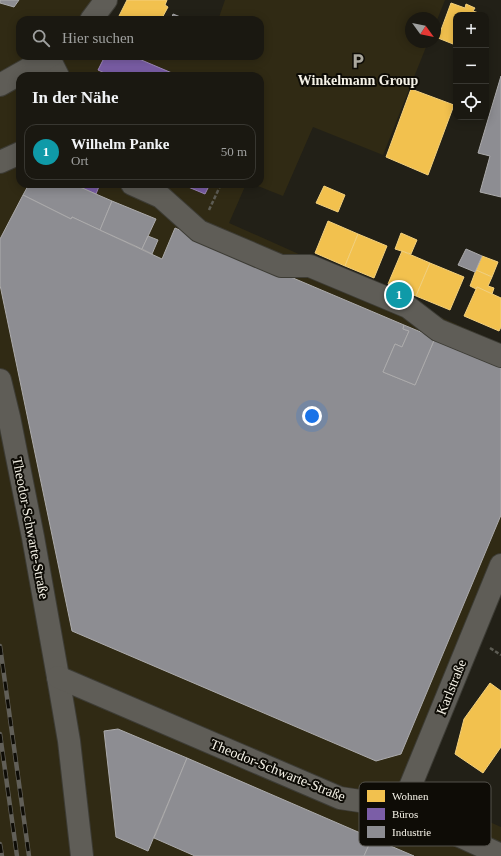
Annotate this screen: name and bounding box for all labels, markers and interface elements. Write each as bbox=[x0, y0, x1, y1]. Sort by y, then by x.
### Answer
north arrow bbox=[405, 12, 441, 48]
map controls bbox=[453, 12, 489, 120]
button: + bbox=[453, 12, 489, 48]
search box bbox=[16, 16, 264, 60]
icon: search bbox=[30, 27, 52, 49]
text: Hier suchen bbox=[62, 30, 134, 46]
button: − bbox=[453, 48, 489, 84]
parking icon: Winkelmann Group bbox=[349, 52, 367, 70]
place label: Winkelmann Group bbox=[298, 73, 418, 88]
button: locate bbox=[453, 84, 489, 120]
text: In der Nähe bbox=[32, 88, 119, 107]
text: Wilhelm Panke bbox=[71, 136, 169, 152]
text: 1 bbox=[43, 144, 49, 159]
text: 50 m bbox=[221, 144, 247, 159]
text: Ort bbox=[71, 153, 88, 168]
pin: 1 bbox=[386, 280, 412, 310]
your location bbox=[302, 406, 322, 426]
street label: Theodor-Schwarte-Straße bbox=[9, 456, 52, 600]
street label: Karlstraße bbox=[434, 657, 469, 717]
street label: Theodor-Schwarte-Straße bbox=[208, 736, 348, 804]
legend bbox=[359, 782, 491, 846]
text: Wohnen bbox=[392, 790, 429, 802]
text: Büros bbox=[392, 808, 418, 820]
text: Industrie bbox=[392, 826, 431, 838]

